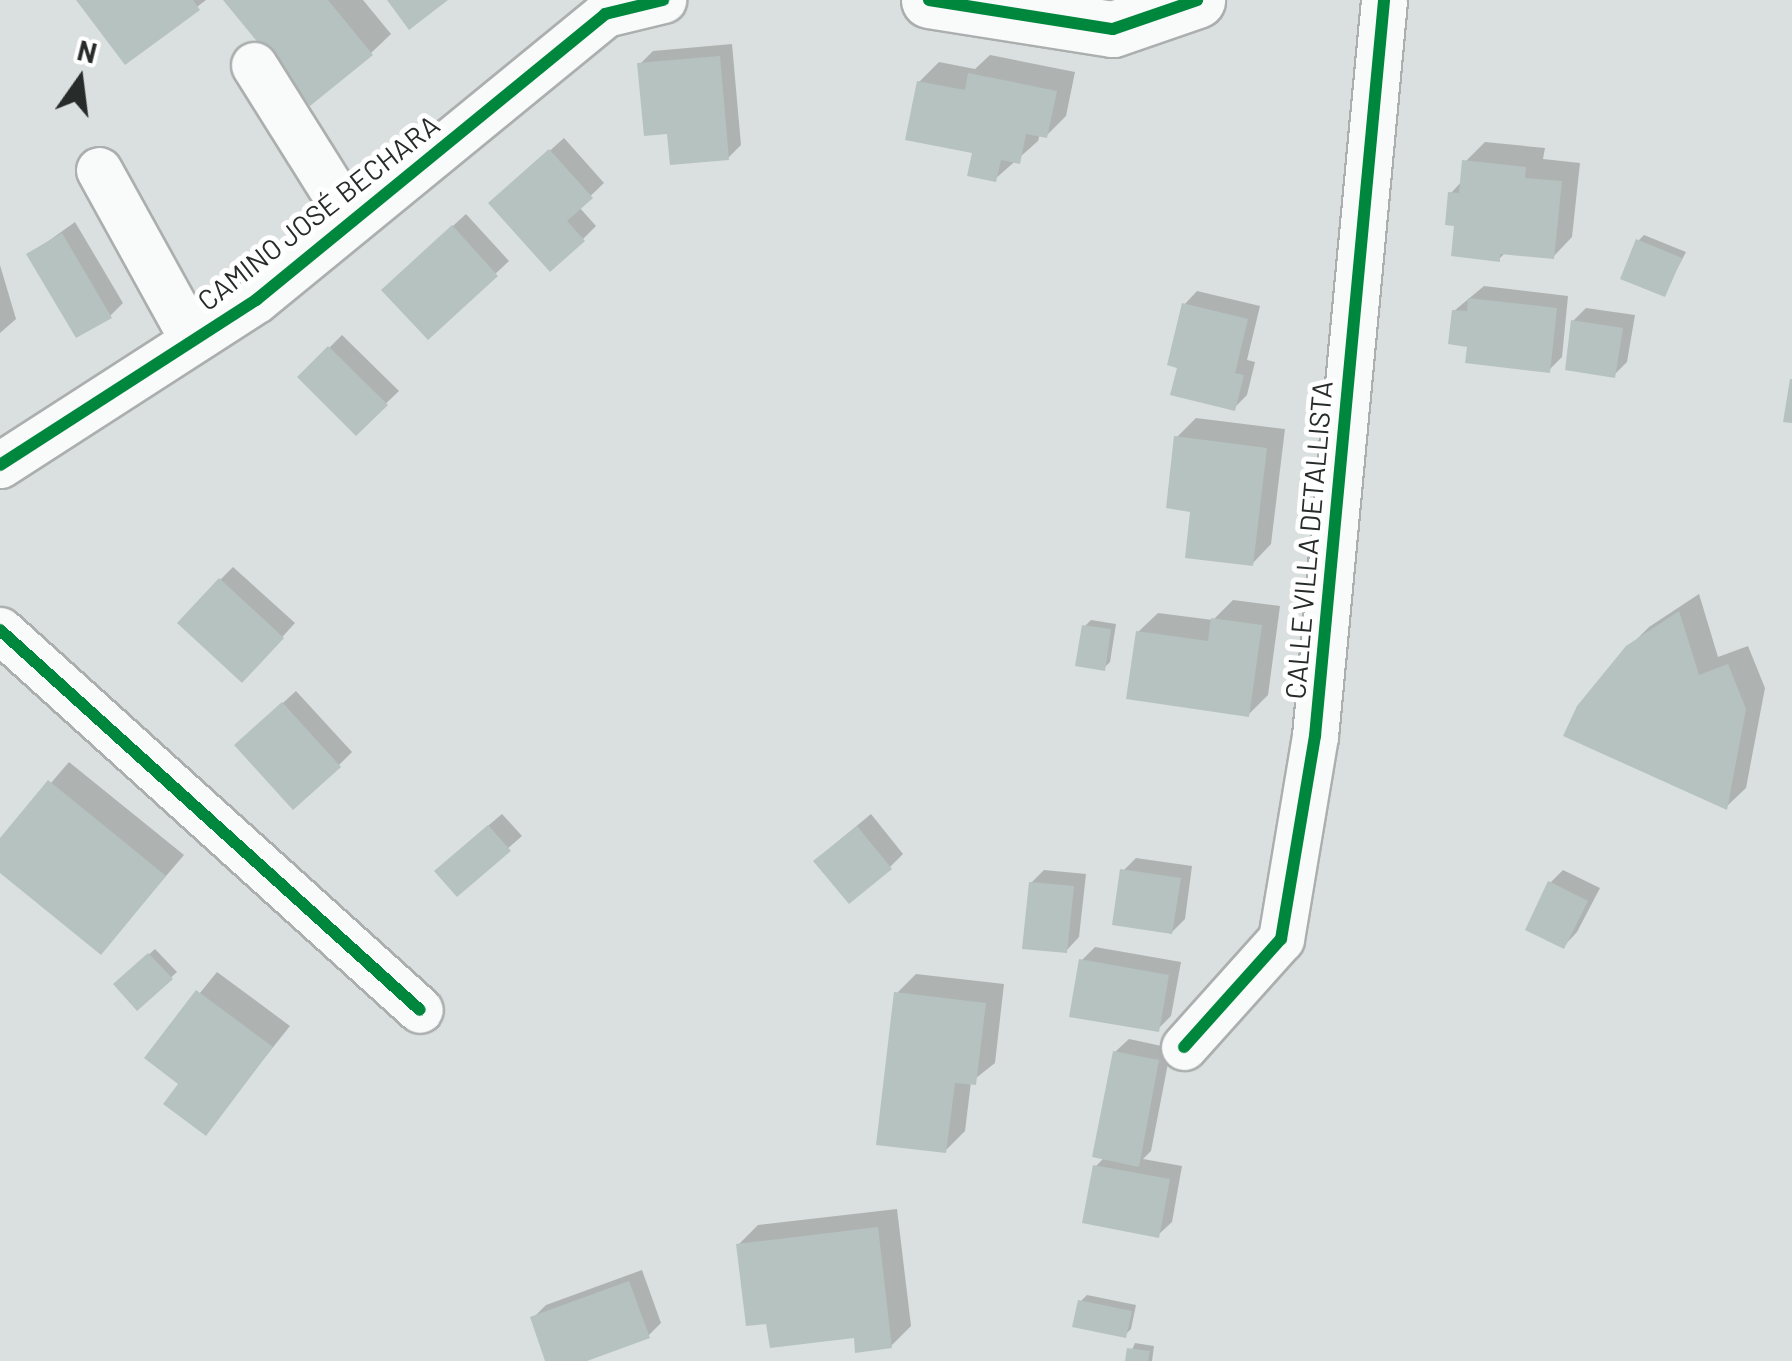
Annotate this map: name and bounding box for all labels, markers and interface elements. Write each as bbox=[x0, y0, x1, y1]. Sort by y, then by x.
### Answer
north arrow bbox=[30, 30, 130, 130]
text: N bbox=[74, 32, 100, 70]
street label: CAMINO JOSÉ BECHARA bbox=[190, 107, 446, 317]
street label: CALLE VILLA DETALLISTA bbox=[1277, 379, 1339, 701]

